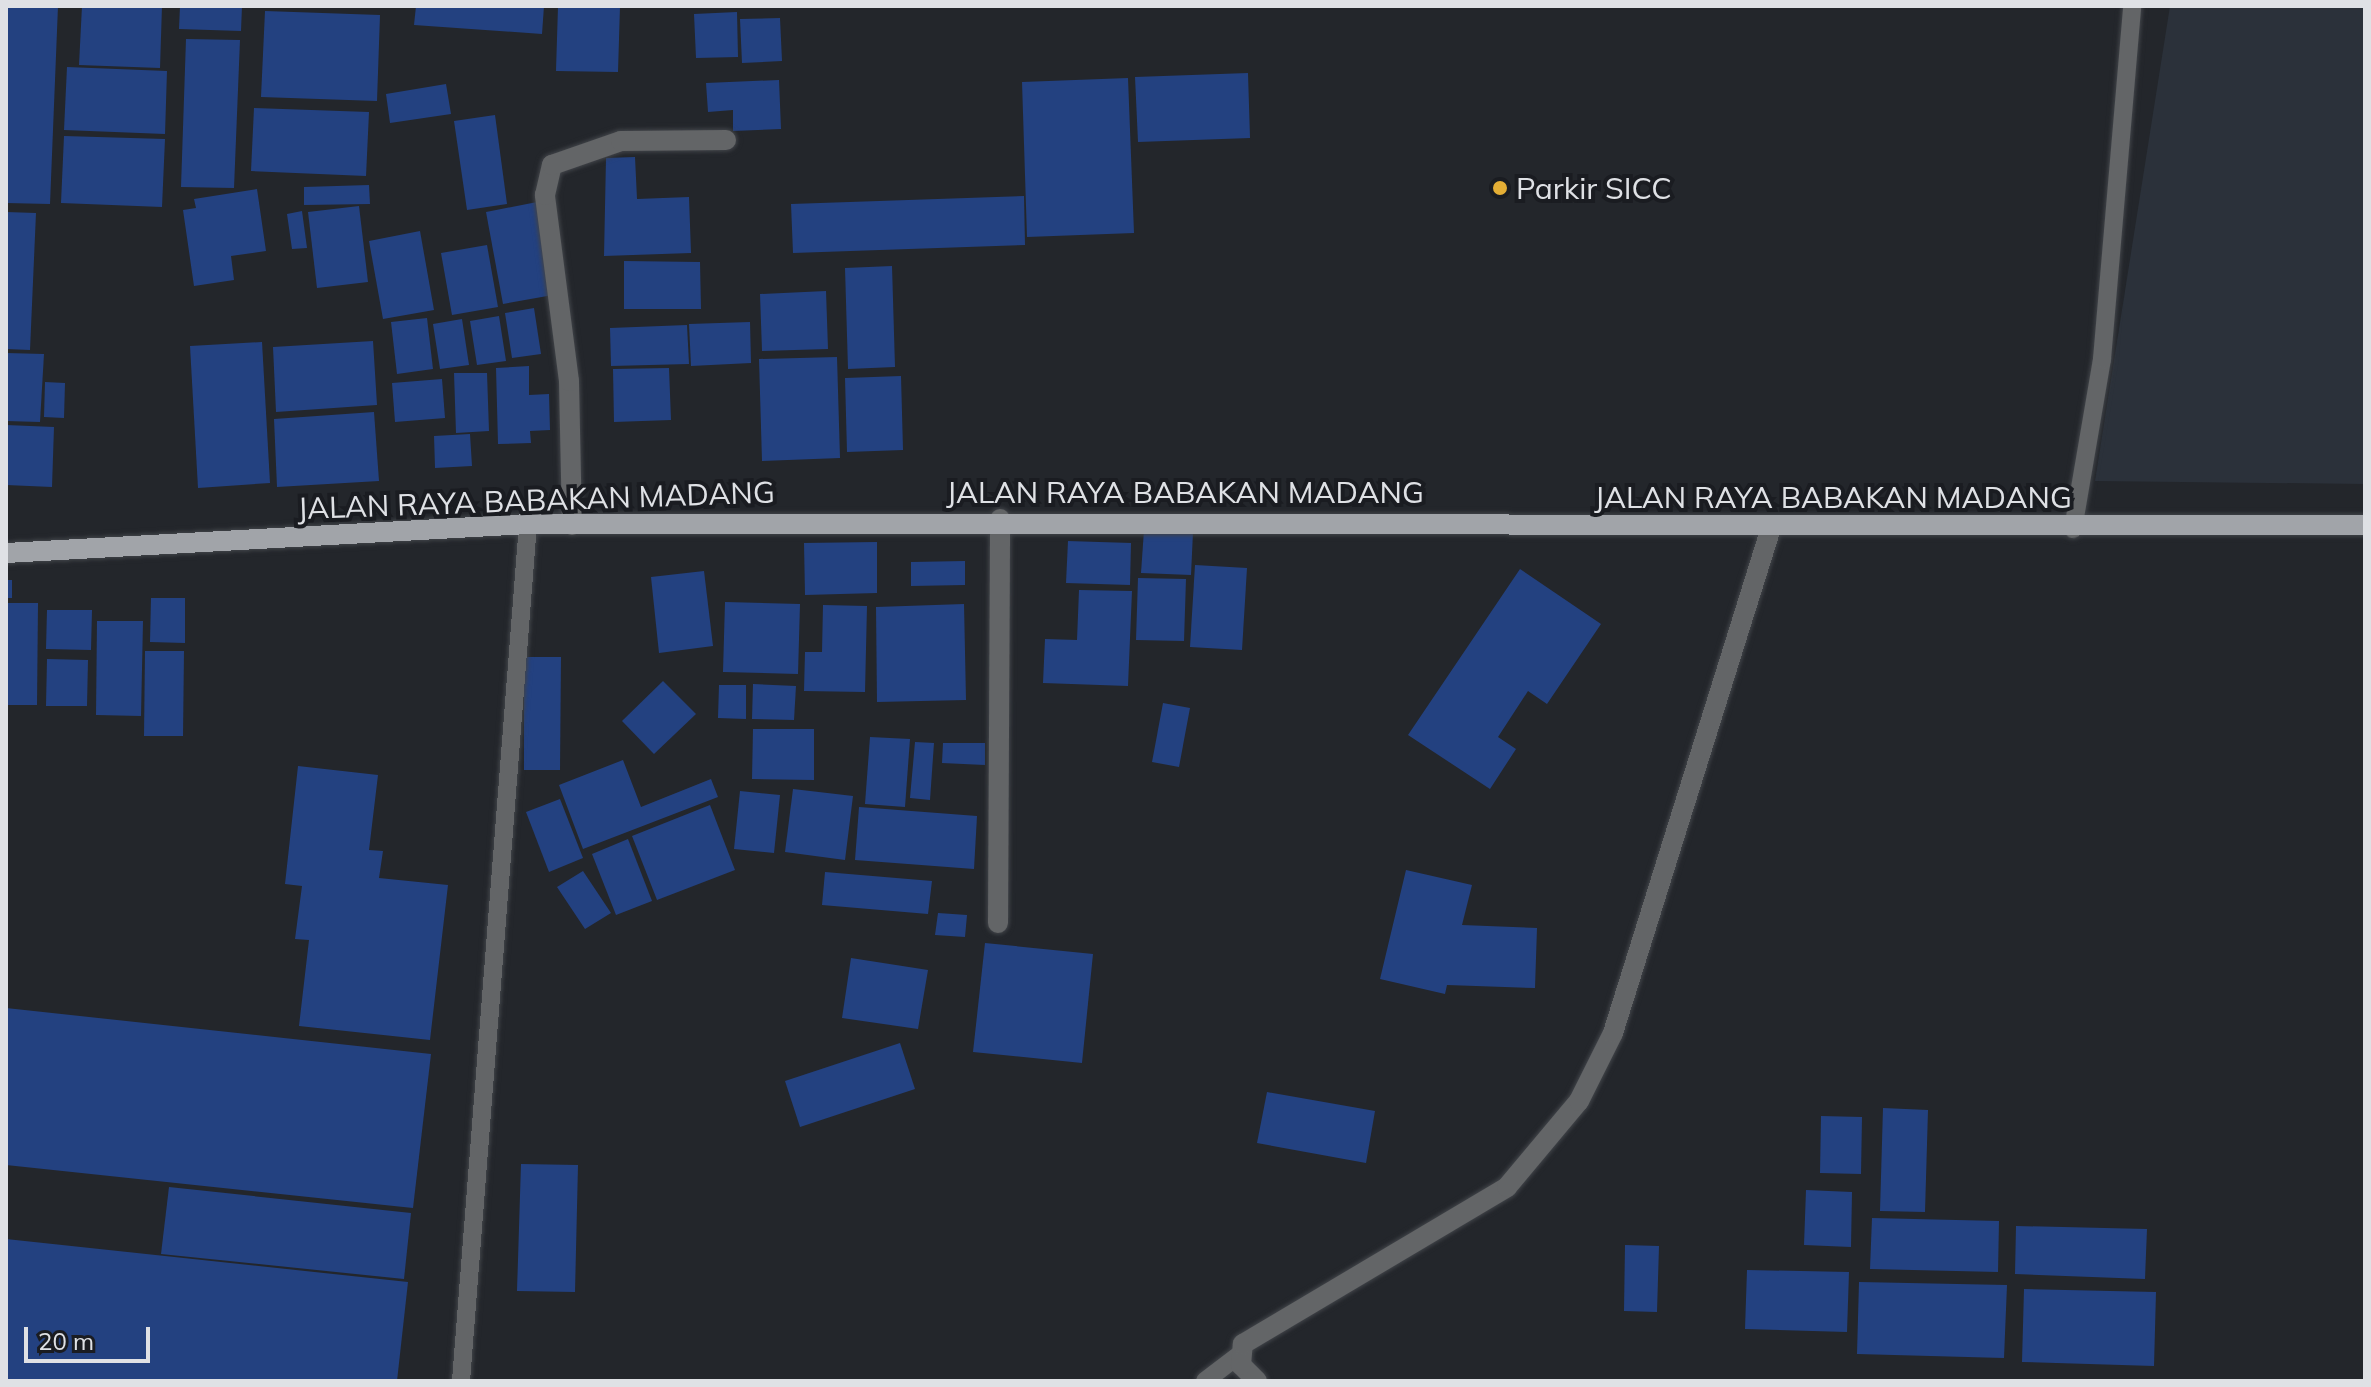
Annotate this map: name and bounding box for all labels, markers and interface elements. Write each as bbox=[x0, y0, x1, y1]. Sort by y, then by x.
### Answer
place label: Parkir SICC bbox=[1516, 170, 1672, 206]
marker: Parkir SICC bbox=[1491, 179, 1509, 197]
street label: JALAN RAYA BABAKAN MADANG bbox=[297, 474, 775, 526]
street label: JALAN RAYA BABAKAN MADANG bbox=[946, 474, 1424, 510]
street label: JALAN RAYA BABAKAN MADANG bbox=[1594, 479, 2072, 515]
scale bar bbox=[28, 1311, 154, 1361]
text: 20 m bbox=[38, 1326, 94, 1356]

